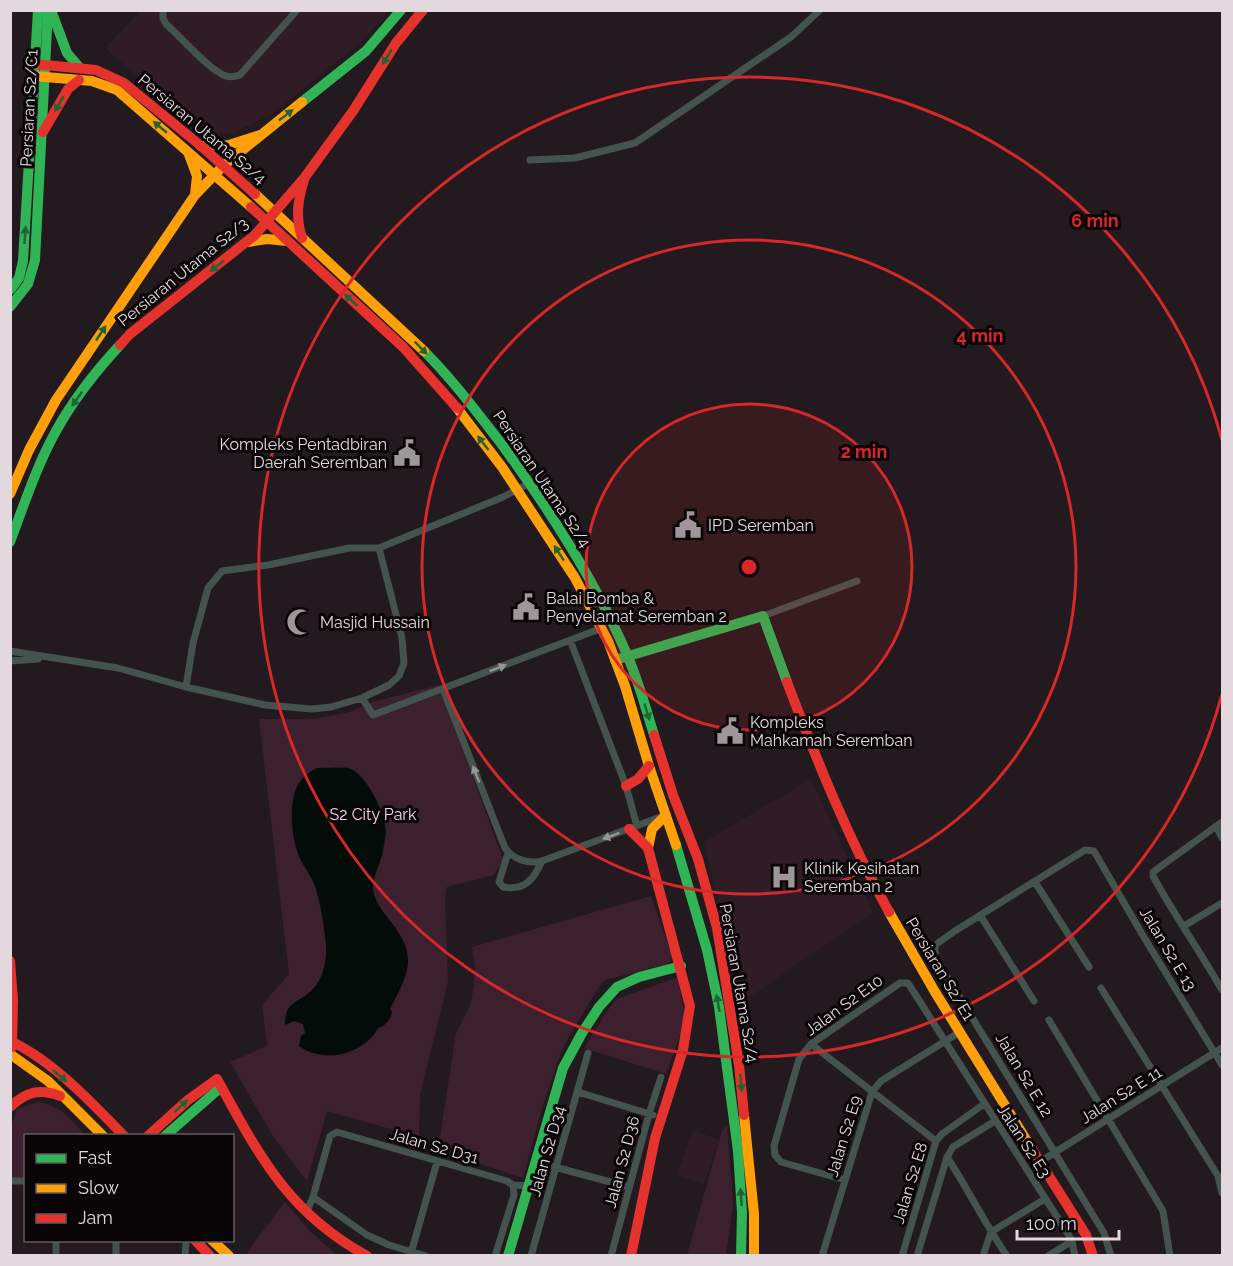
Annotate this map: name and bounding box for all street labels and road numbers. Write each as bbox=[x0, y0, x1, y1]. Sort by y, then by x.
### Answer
street label: Persiaran S2/C1 bbox=[16, 49, 42, 167]
street label: Persiaran Utama S2/4 bbox=[134, 70, 270, 188]
street label: Persiaran Utama S2/3 bbox=[114, 214, 252, 330]
street label: Persiaran Utama S2/4 bbox=[489, 407, 595, 551]
street label: Persiaran Utama S2/4 bbox=[716, 902, 762, 1064]
street label: Jalan S2 E 13 bbox=[1136, 904, 1200, 994]
street label: Persiaran S2/E1 bbox=[902, 914, 978, 1024]
street label: Jalan S2 E10 bbox=[801, 970, 887, 1040]
street label: Jalan S2 E 12 bbox=[992, 1030, 1056, 1120]
street label: Jalan S2 E 11 bbox=[1077, 1062, 1165, 1128]
street label: Jalan S2 E9 bbox=[823, 1093, 865, 1179]
street label: Jalan S2 E3 bbox=[993, 1101, 1055, 1181]
street label: Jalan S2 D34 bbox=[525, 1103, 569, 1199]
street label: Jalan S2 D36 bbox=[601, 1114, 643, 1210]
street label: Jalan S2 D31 bbox=[387, 1124, 481, 1168]
street label: Jalan S2 E8 bbox=[889, 1140, 931, 1226]

